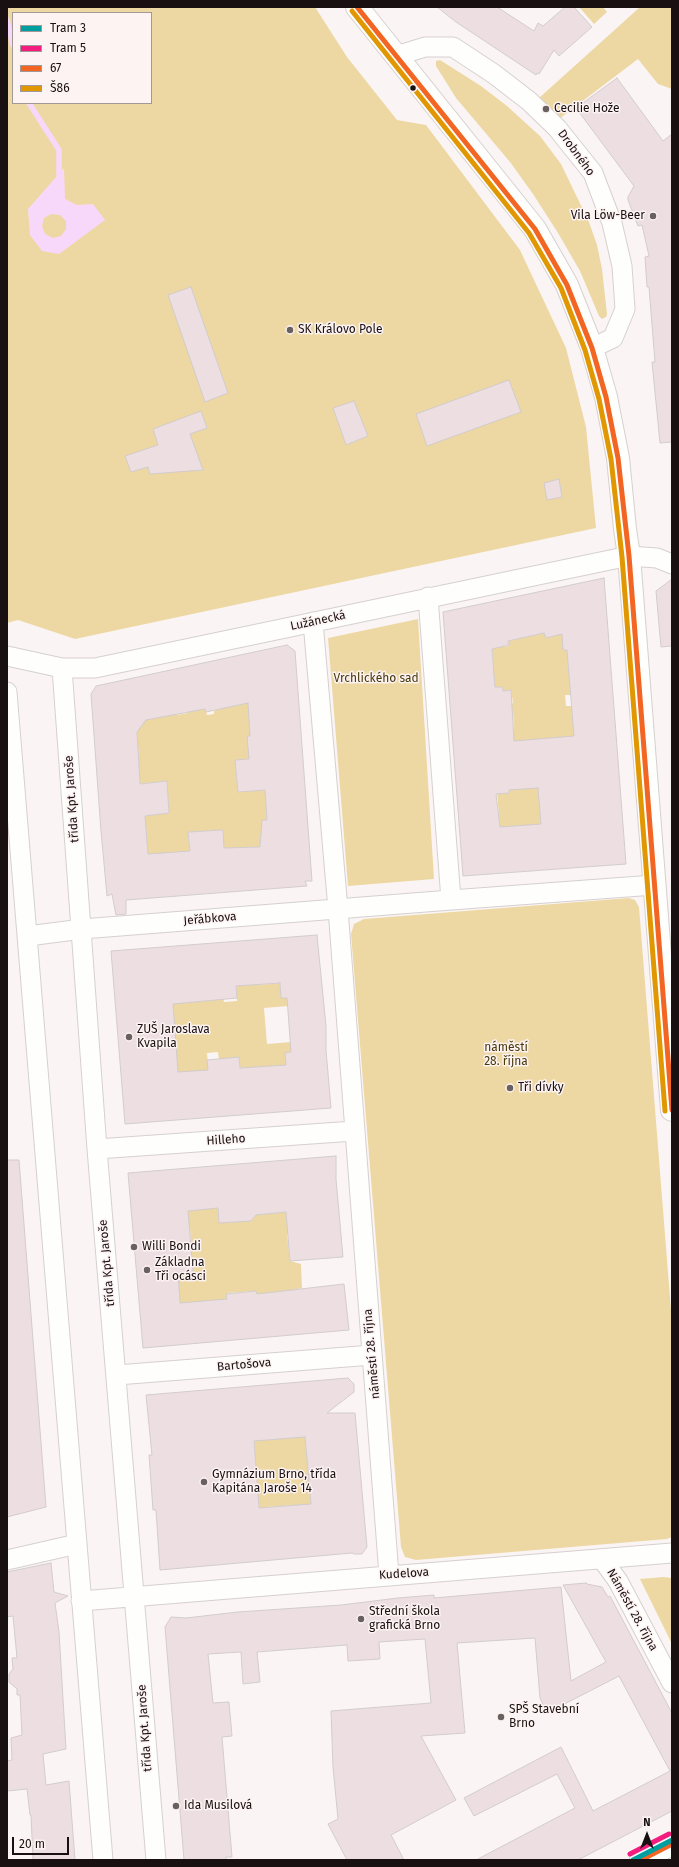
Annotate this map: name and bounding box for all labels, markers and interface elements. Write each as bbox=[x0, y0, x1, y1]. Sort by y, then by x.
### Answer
legend bbox=[12, 12, 152, 104]
text: Tram 3 bbox=[50, 21, 86, 35]
text: Tram 5 bbox=[50, 41, 86, 55]
text: 67 bbox=[50, 61, 61, 75]
text: Š86 bbox=[50, 81, 70, 95]
unlabelled marker bbox=[408, 83, 418, 93]
place label: Cecilie Hože bbox=[554, 102, 620, 116]
marker: Cecilie Hože bbox=[541, 104, 551, 114]
street label: Drobného bbox=[554, 127, 598, 179]
place label: Vila Löw-Beer bbox=[571, 209, 645, 223]
marker: Vila Löw-Beer bbox=[648, 211, 658, 221]
place label: SK Královo Pole bbox=[298, 323, 383, 337]
marker: SK Královo Pole bbox=[285, 325, 295, 335]
street label: Lužánecká bbox=[289, 608, 347, 634]
park label: Vrchlického sad bbox=[333, 672, 419, 686]
street label: třída Kpt. Jaroše bbox=[62, 755, 82, 843]
street label: Jeřábkova bbox=[183, 910, 237, 928]
place label: ZUŠ Jaroslava Kvapila bbox=[137, 1023, 210, 1051]
marker: ZUŠ Jaroslava Kvapila bbox=[124, 1032, 134, 1042]
park label: náměstí 28. října bbox=[484, 1041, 528, 1069]
place label: Tři dívky bbox=[518, 1081, 564, 1095]
marker: Tři dívky bbox=[505, 1083, 515, 1093]
street label: Hilleho bbox=[206, 1131, 246, 1149]
street label: třída Kpt. Jaroše bbox=[96, 1219, 118, 1307]
place label: Willi Bondi bbox=[142, 1240, 201, 1254]
marker: Willi Bondi bbox=[129, 1242, 139, 1252]
place label: Základna Tři ocásci bbox=[155, 1256, 206, 1284]
marker: Základna Tři ocásci bbox=[142, 1265, 152, 1275]
street label: náměstí 28. října bbox=[361, 1308, 383, 1400]
street label: Bartošova bbox=[216, 1355, 272, 1375]
place label: Gymnázium Brno, třída Kapitána Jaroše 14 bbox=[212, 1468, 336, 1496]
marker: Gymnázium Brno, třída Kapitána Jaroše 14 bbox=[199, 1477, 209, 1487]
street label: Kudelova bbox=[378, 1565, 430, 1583]
street label: Náměstí 28. října bbox=[603, 1566, 661, 1654]
place label: Střední škola grafická Brno bbox=[369, 1605, 440, 1633]
marker: Střední škola grafická Brno bbox=[356, 1614, 366, 1624]
street label: třída Kpt. Jaroše bbox=[135, 1684, 155, 1772]
place label: SPŠ Stavební Brno bbox=[509, 1703, 579, 1731]
marker: SPŠ Stavební Brno bbox=[496, 1712, 506, 1722]
place label: Ida Musilová bbox=[184, 1799, 252, 1813]
marker: Ida Musilová bbox=[171, 1801, 181, 1811]
north arrow bbox=[627, 1815, 667, 1855]
text: N bbox=[643, 1816, 651, 1829]
scale bar bbox=[14, 1829, 71, 1855]
text: 20 m bbox=[19, 1837, 45, 1851]

